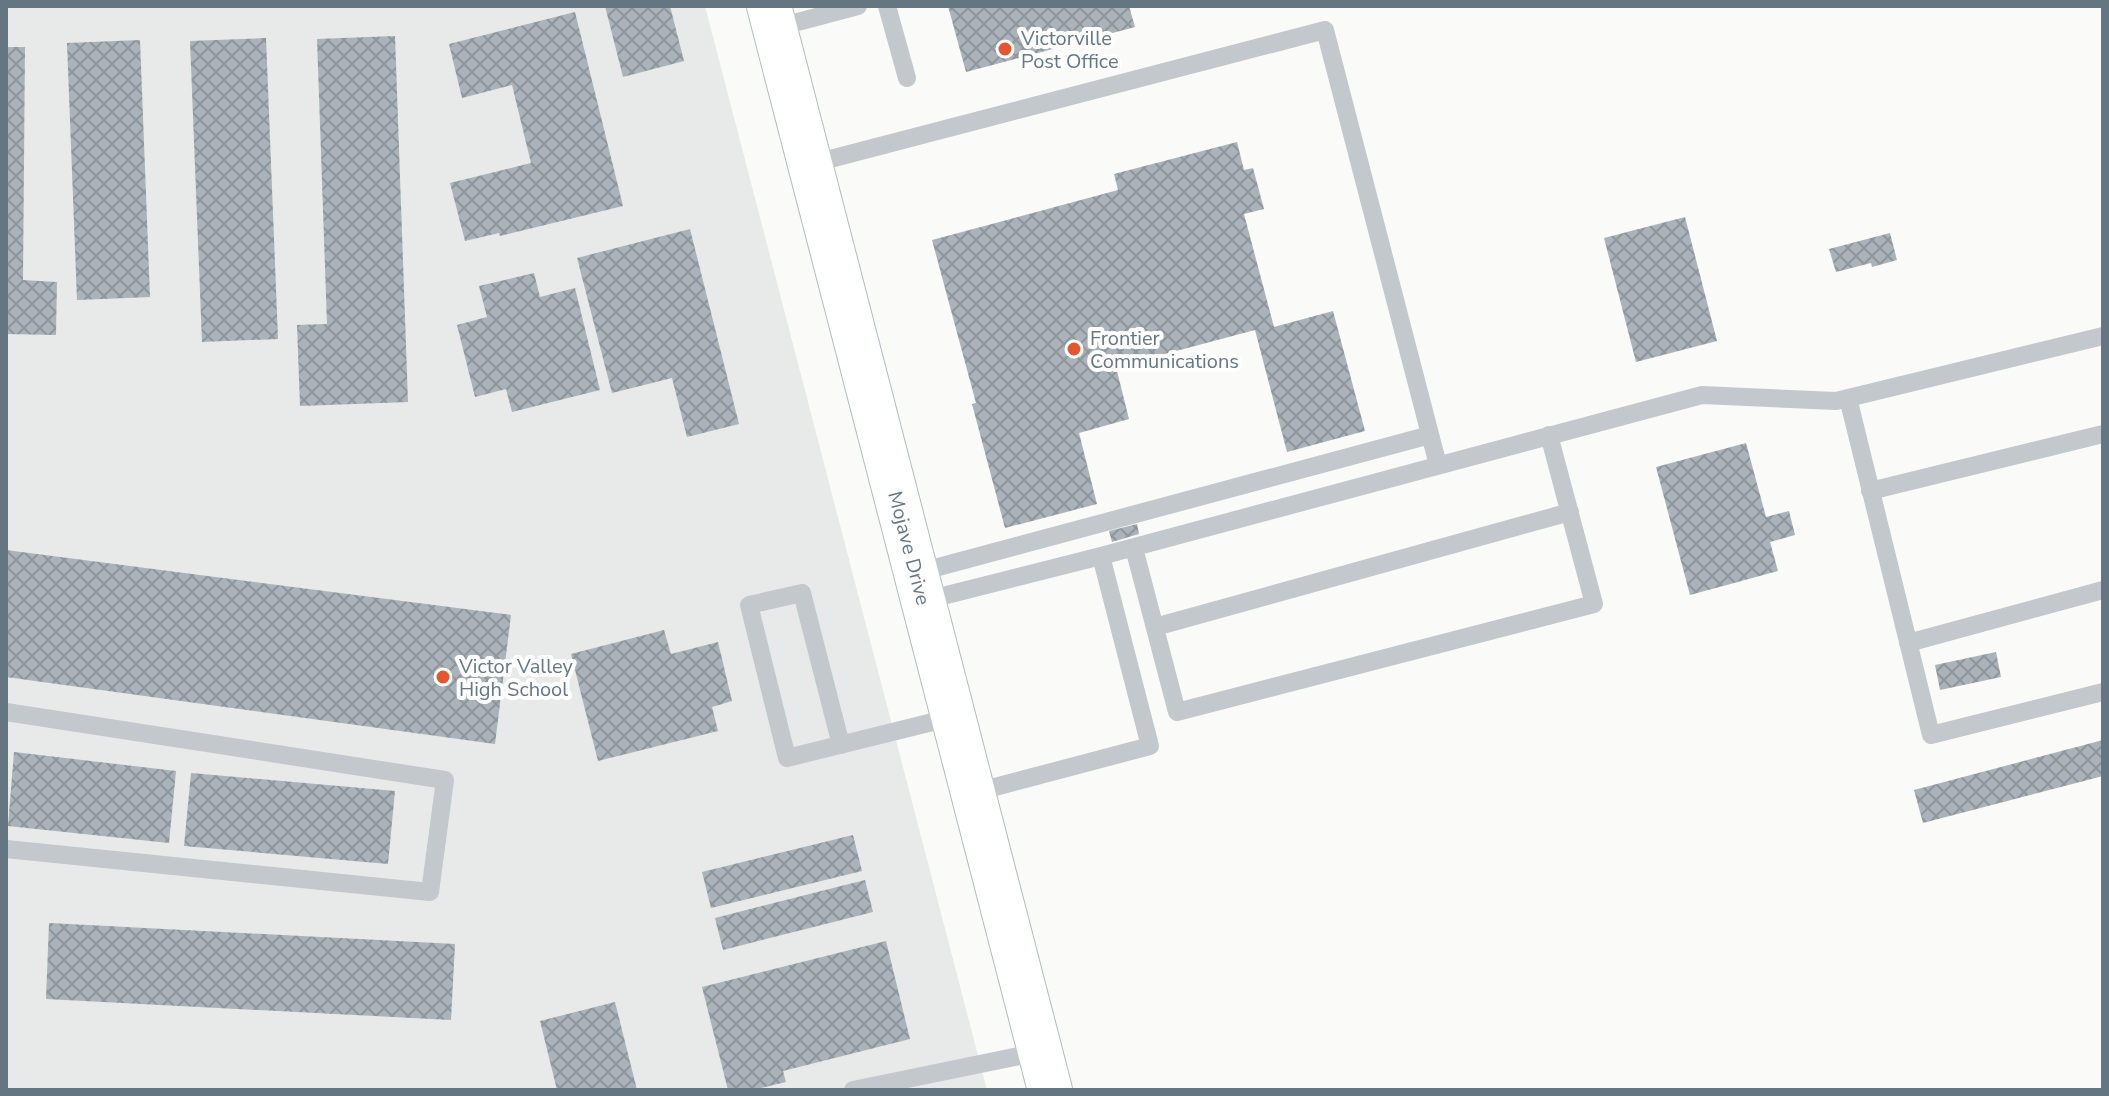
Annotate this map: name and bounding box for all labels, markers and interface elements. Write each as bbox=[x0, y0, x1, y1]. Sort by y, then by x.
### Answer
place label: Victorville Post Office bbox=[1020, 25, 1119, 75]
marker: Victorville Post Office bbox=[996, 40, 1014, 58]
place label: Frontier Communications bbox=[1090, 325, 1239, 375]
marker: Frontier Communications bbox=[1065, 340, 1083, 358]
street label: Mojave Drive bbox=[882, 488, 937, 608]
place label: Victor Valley High School bbox=[458, 653, 573, 703]
marker: Victor Valley High School bbox=[434, 668, 452, 686]

